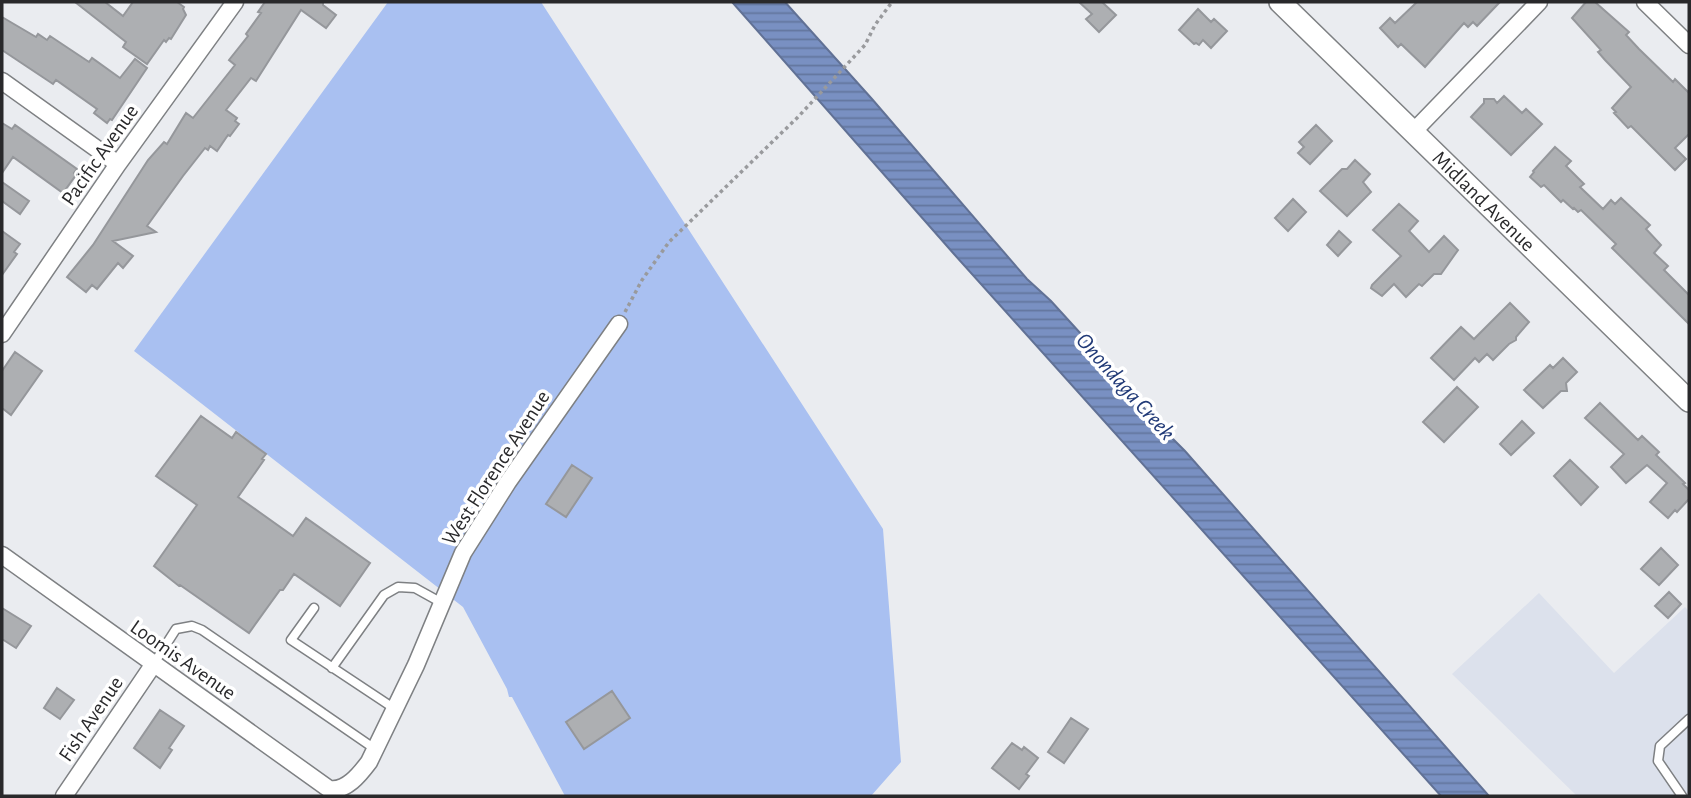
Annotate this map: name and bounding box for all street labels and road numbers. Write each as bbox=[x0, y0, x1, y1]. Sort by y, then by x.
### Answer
street label: Pacific Avenue bbox=[58, 101, 142, 209]
street label: Midland Avenue bbox=[1429, 147, 1539, 255]
street label: West Florence Avenue bbox=[438, 387, 554, 549]
street label: Loomis Avenue bbox=[127, 616, 239, 704]
street label: Fish Avenue bbox=[55, 673, 127, 765]

